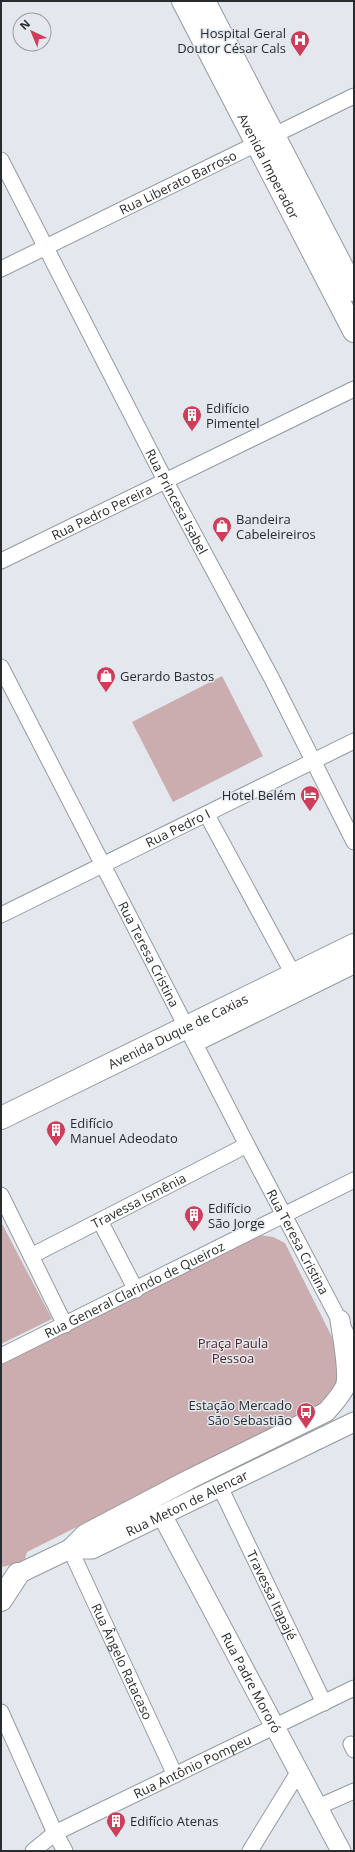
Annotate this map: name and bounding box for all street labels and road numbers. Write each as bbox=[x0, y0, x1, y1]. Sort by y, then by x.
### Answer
street label: Avenida Imperador bbox=[234, 110, 304, 223]
street label: Rua Liberato Barroso bbox=[116, 146, 240, 219]
street label: Rua Princesa Isabel bbox=[141, 446, 212, 557]
street label: Rua Pedro Pereira bbox=[48, 480, 155, 544]
street label: Rua Pedro I bbox=[142, 804, 213, 851]
street label: Rua Teresa Cristina bbox=[114, 898, 184, 1010]
street label: Avenida Duque de Caxias bbox=[105, 989, 251, 1073]
street label: Travessa Ismênia bbox=[88, 1169, 189, 1233]
street label: Rua Teresa Cristina bbox=[263, 1186, 333, 1298]
street label: Rua General Clarindo de Queiroz bbox=[41, 1237, 227, 1342]
street label: Rua Meton de Alencar bbox=[123, 1465, 251, 1540]
street label: Travessa Itapajé bbox=[243, 1547, 301, 1643]
street label: Rua Ângelo Ratacaso bbox=[87, 1600, 157, 1723]
street label: Rua Padre Mororó bbox=[217, 1629, 286, 1736]
street label: Rua Antônio Pompeu bbox=[130, 1730, 254, 1803]

